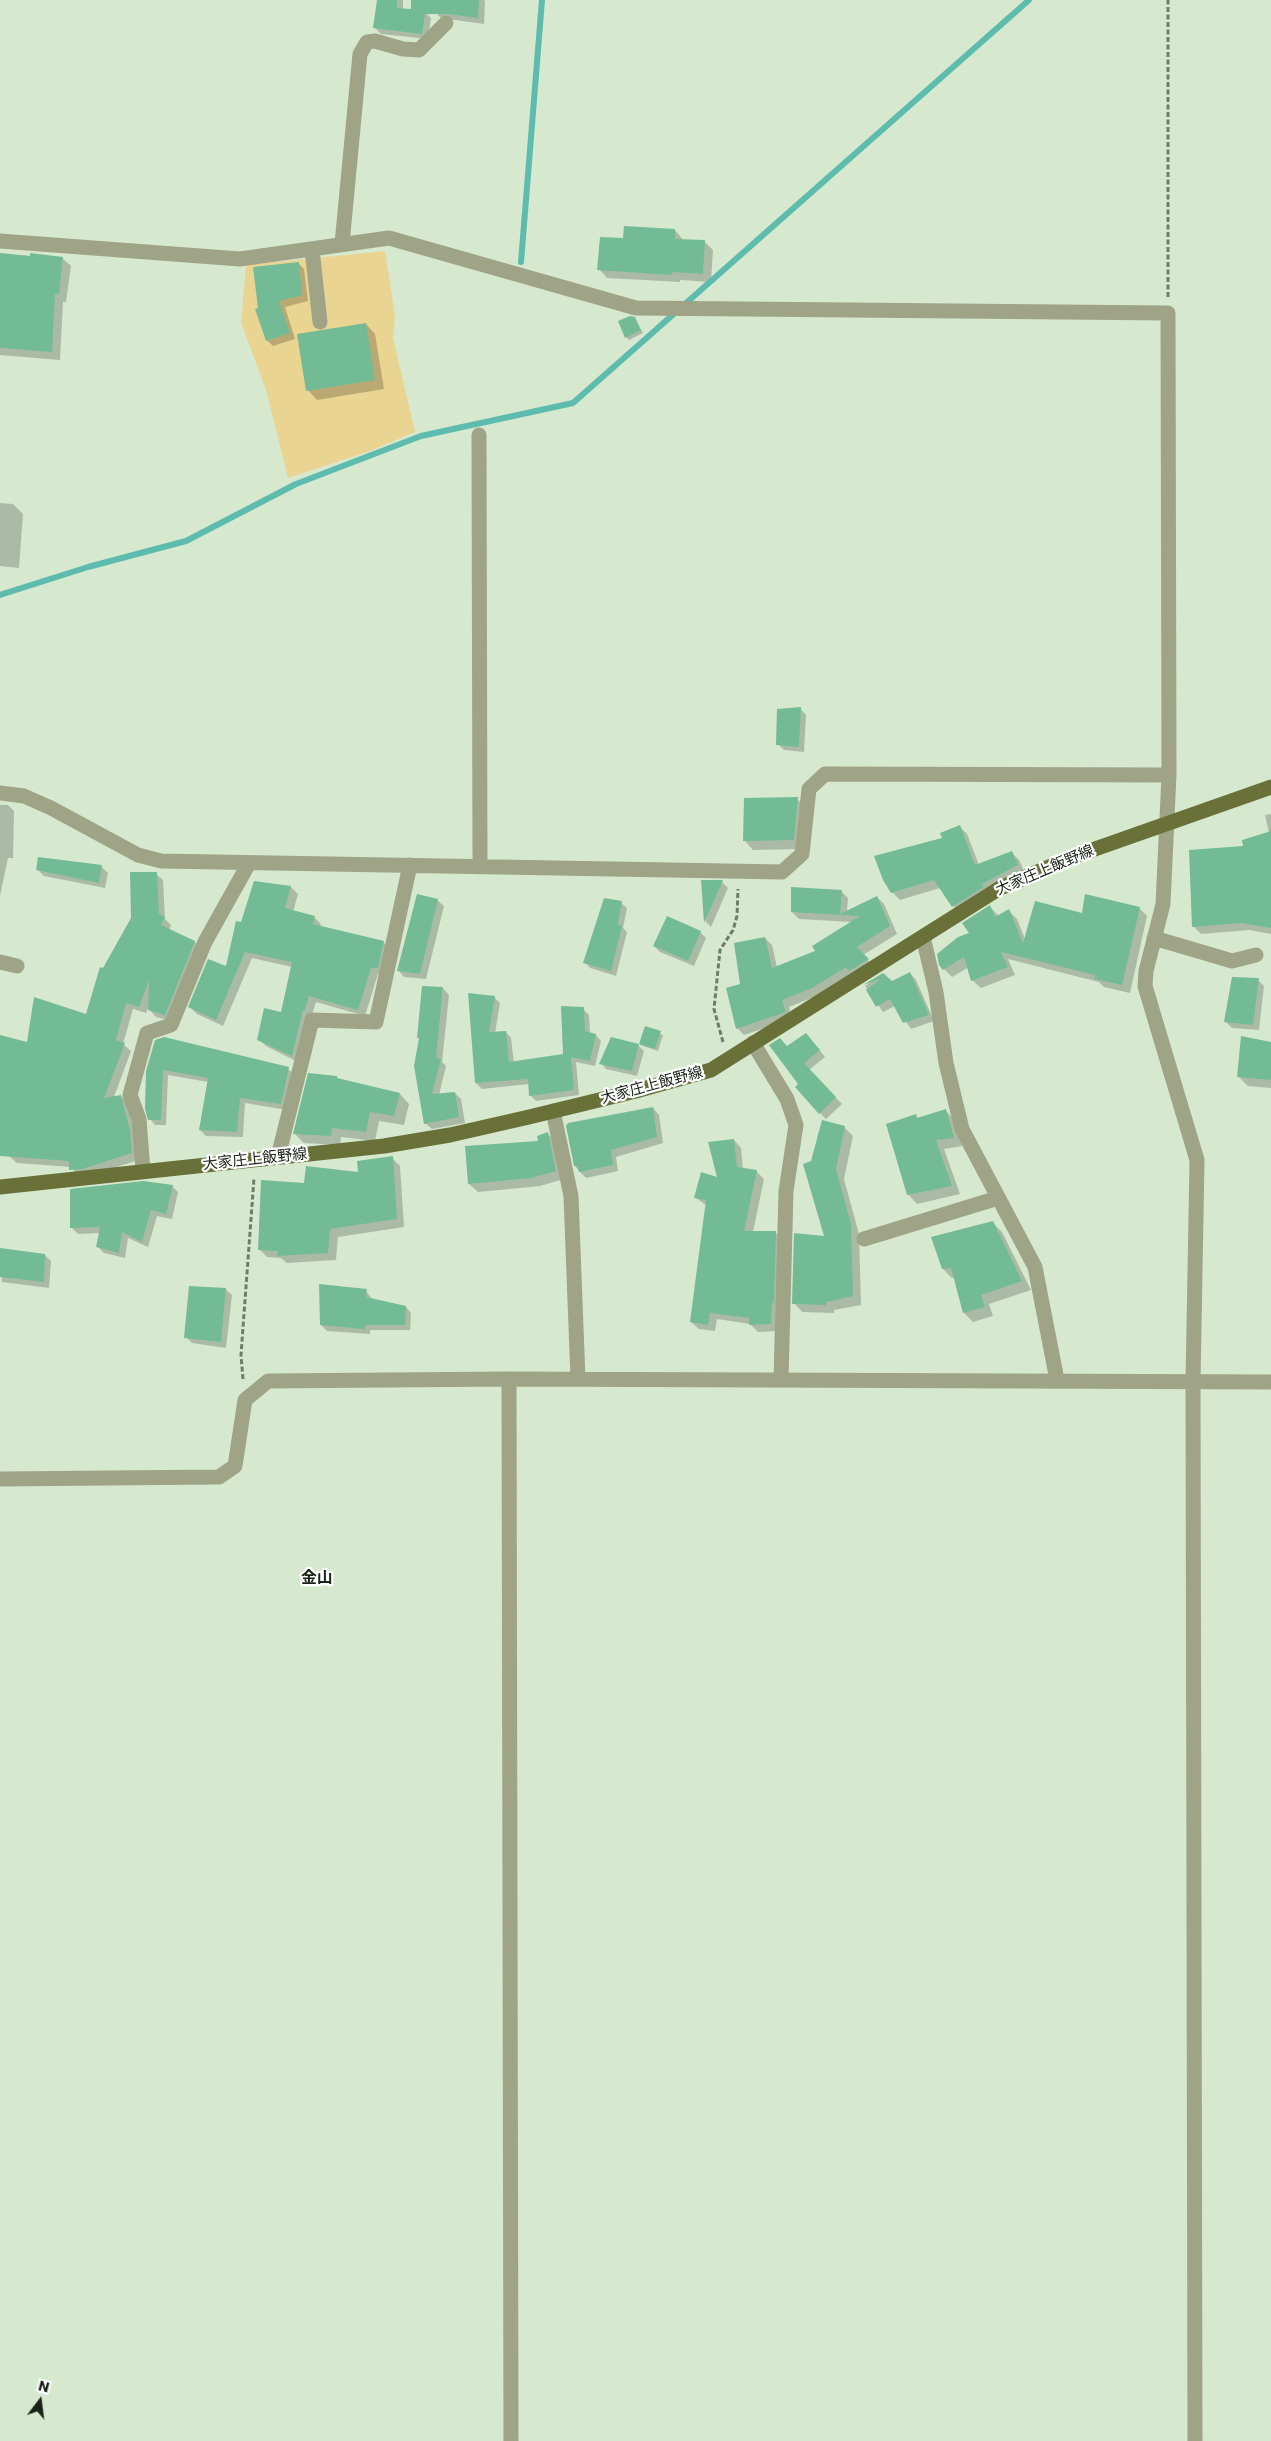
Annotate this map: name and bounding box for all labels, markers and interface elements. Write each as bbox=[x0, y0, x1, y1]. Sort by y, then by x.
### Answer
street label: 大家庄上飯野線 bbox=[993, 842, 1097, 900]
street label: 大家庄上飯野線 bbox=[599, 1064, 705, 1108]
street label: 大家庄上飯野線 bbox=[202, 1146, 308, 1174]
district label: 金山 bbox=[301, 1569, 333, 1589]
text: N bbox=[36, 2375, 52, 2398]
north arrow bbox=[15, 2376, 65, 2426]

